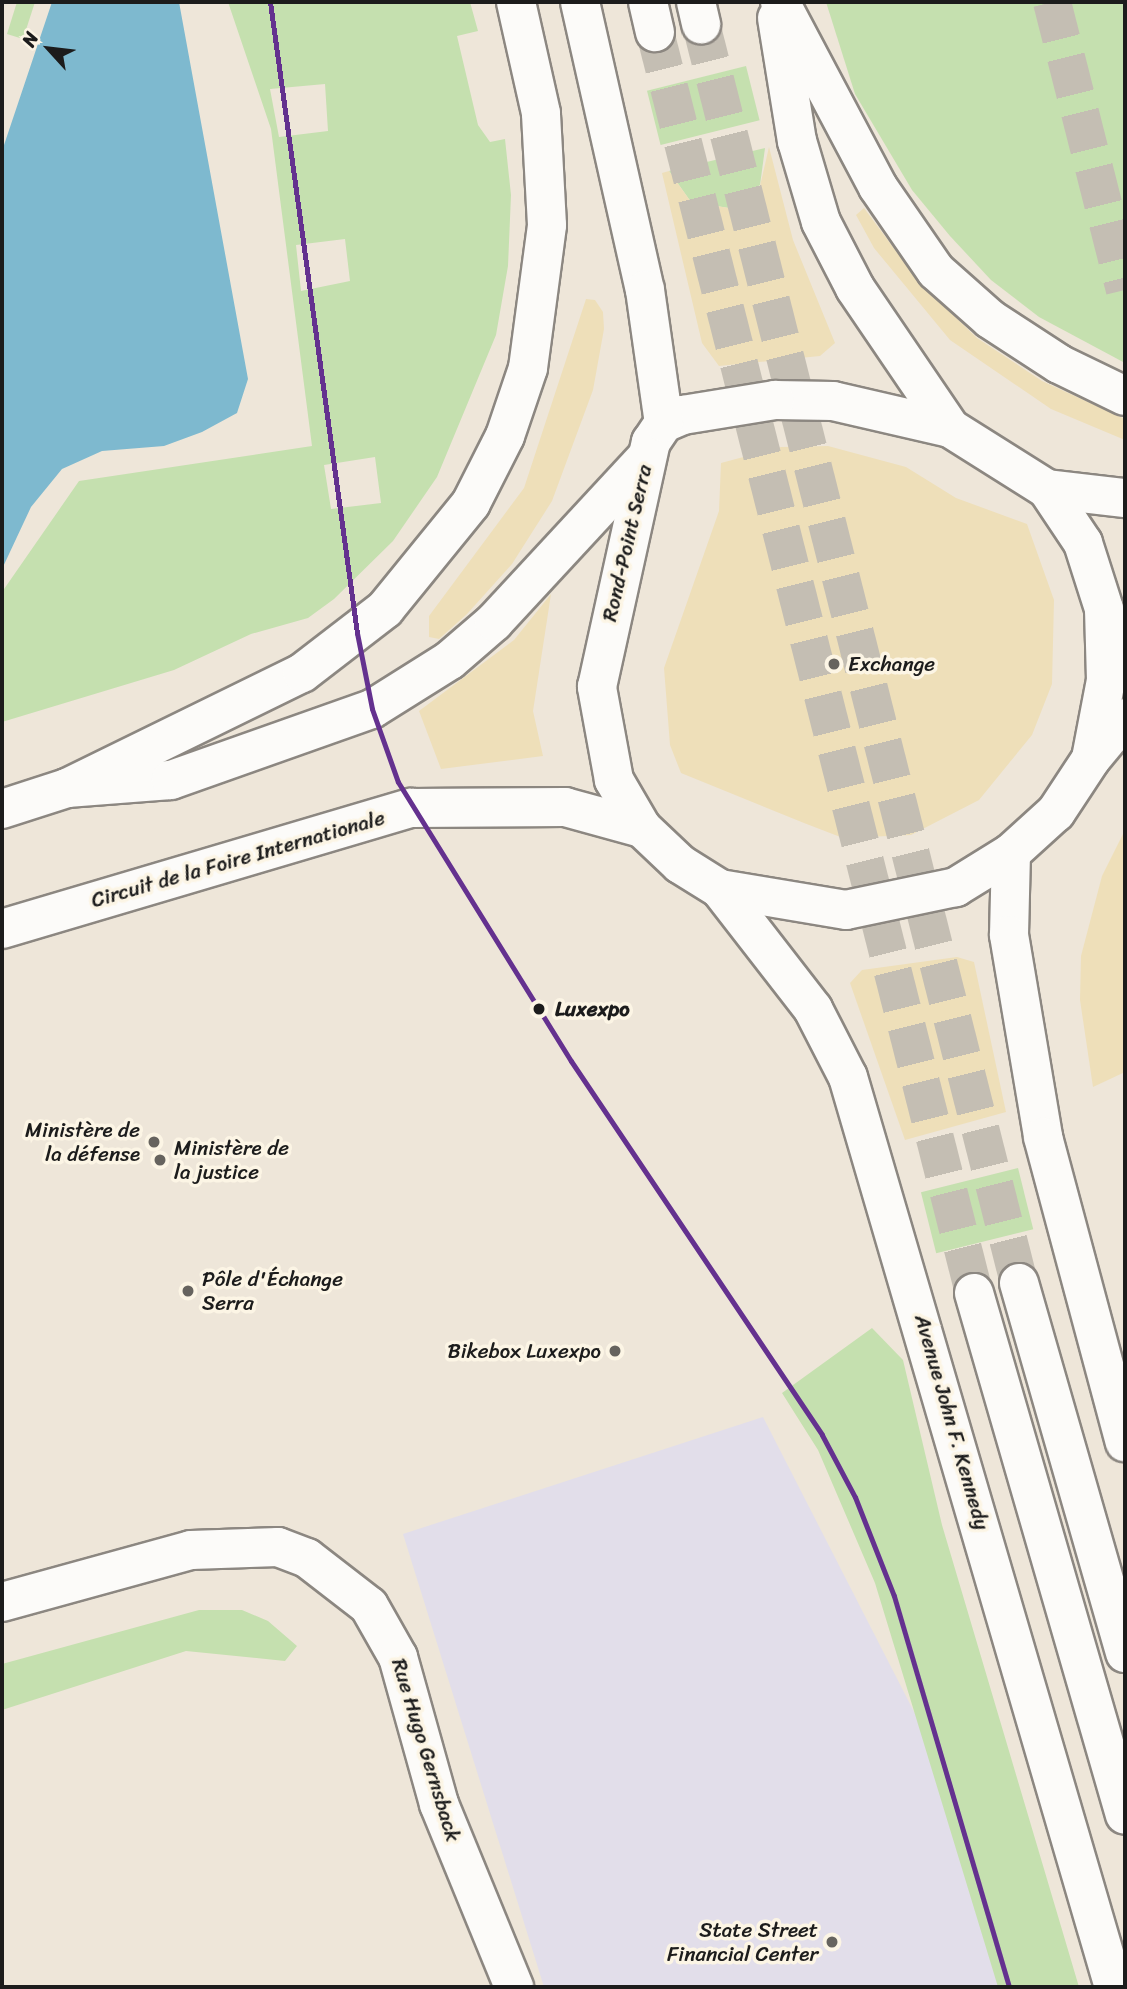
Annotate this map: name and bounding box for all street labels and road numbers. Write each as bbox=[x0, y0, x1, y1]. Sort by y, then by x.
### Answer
street label: Rond-Point Serra bbox=[596, 461, 658, 625]
street label: Circuit de la Foire Internationale bbox=[88, 805, 388, 913]
street label: Avenue John F. Kennedy bbox=[909, 1312, 995, 1532]
street label: Rue Hugo Gernsback bbox=[386, 1656, 466, 1844]

